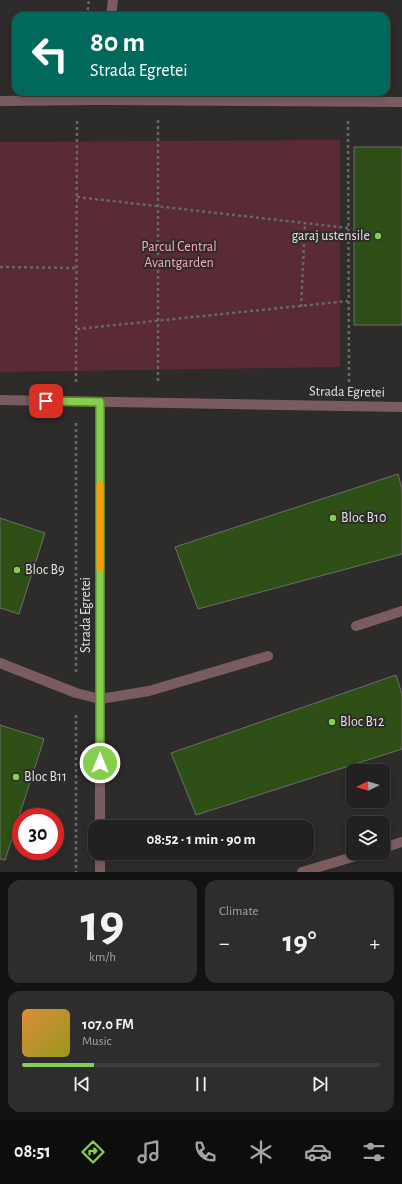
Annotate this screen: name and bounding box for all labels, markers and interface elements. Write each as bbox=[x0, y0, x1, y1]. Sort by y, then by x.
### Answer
icon: left bbox=[24, 28, 76, 80]
text: 80 m bbox=[90, 29, 145, 57]
text: Strada Egretei bbox=[90, 62, 188, 80]
place label: garaj ustensile bbox=[291, 229, 370, 243]
marker: garaj ustensile bbox=[373, 231, 383, 241]
park label: Parcul Central Avantgarden bbox=[141, 240, 217, 270]
pin bbox=[29, 384, 63, 418]
street label: Strada Egretei bbox=[309, 384, 385, 400]
icon: arrive bbox=[35, 390, 57, 412]
place label: Bloc B10 bbox=[341, 511, 386, 525]
marker: Bloc B10 bbox=[328, 513, 338, 523]
place label: Bloc B9 bbox=[25, 563, 65, 577]
marker: Bloc B9 bbox=[12, 565, 22, 575]
street label: Strada Egretei bbox=[79, 577, 93, 653]
place label: Bloc B12 bbox=[340, 715, 384, 729]
marker: Bloc B12 bbox=[327, 717, 337, 727]
position arrow bbox=[79, 742, 121, 784]
north arrow bbox=[346, 764, 390, 808]
map controls bbox=[346, 764, 390, 860]
place label: Bloc B11 bbox=[24, 770, 67, 784]
marker: Bloc B11 bbox=[11, 772, 21, 782]
speed limit sign: 30 bbox=[12, 808, 64, 860]
button: layers bbox=[346, 816, 390, 860]
text: 08:52 · 1 min · 90 m bbox=[146, 832, 256, 847]
text: 19 bbox=[81, 898, 124, 950]
text: Climate bbox=[219, 905, 258, 918]
text: 19° bbox=[282, 927, 317, 957]
text: − bbox=[219, 932, 230, 954]
text: + bbox=[369, 932, 380, 954]
text: km/h bbox=[89, 951, 116, 964]
text: 107.0 FM bbox=[82, 1017, 134, 1032]
text: Music bbox=[82, 1035, 112, 1048]
icon: previous bbox=[71, 1073, 93, 1095]
icon: pause bbox=[190, 1073, 212, 1095]
icon: next bbox=[309, 1073, 331, 1095]
icon: directions bbox=[79, 1138, 107, 1166]
icon: music bbox=[135, 1138, 163, 1166]
icon: phone bbox=[191, 1138, 219, 1166]
icon: climate bbox=[247, 1138, 275, 1166]
icon: car bbox=[304, 1138, 332, 1166]
icon: filters bbox=[360, 1138, 388, 1166]
text: 08:51 bbox=[14, 1143, 51, 1161]

